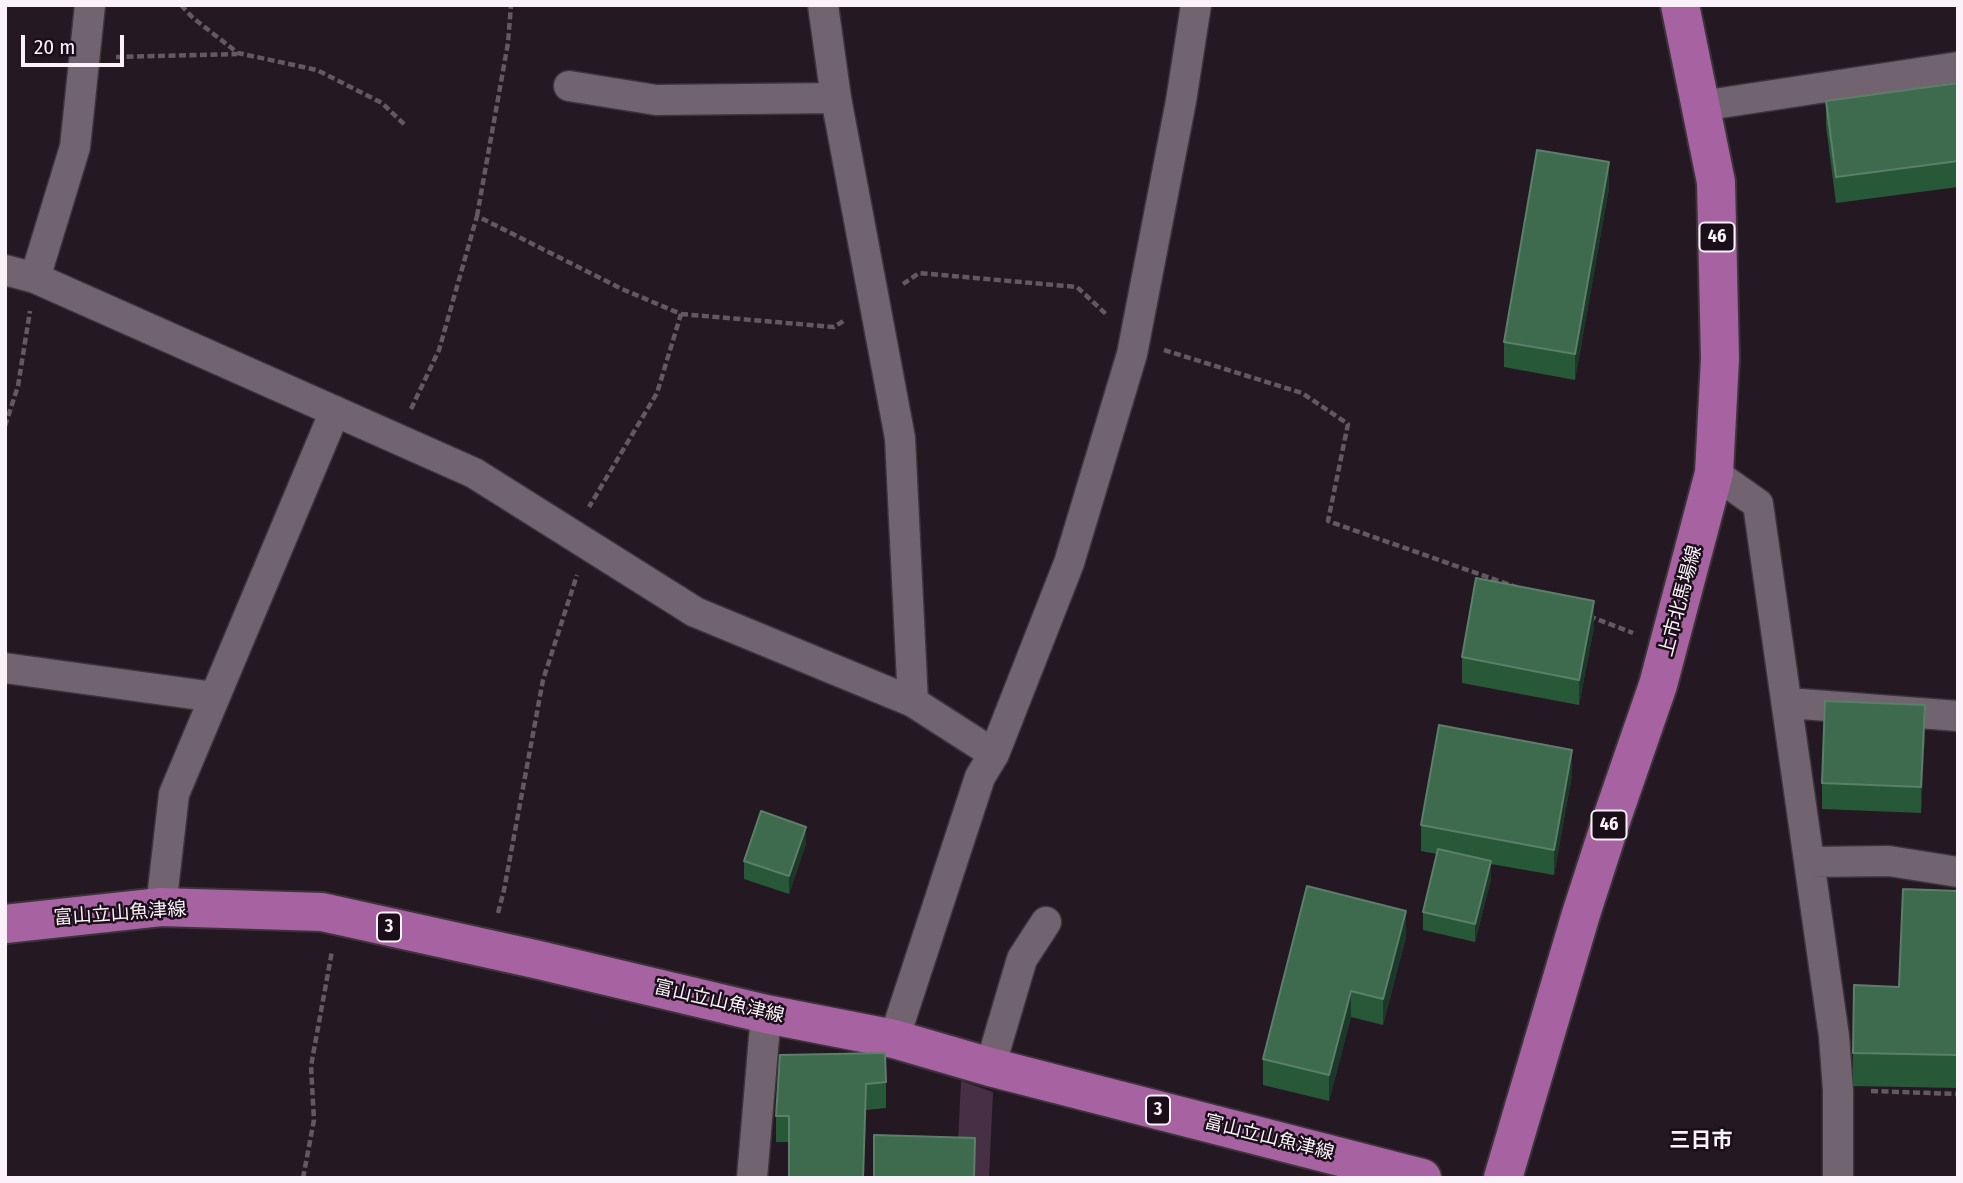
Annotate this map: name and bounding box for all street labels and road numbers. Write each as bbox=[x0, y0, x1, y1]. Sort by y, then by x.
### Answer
road number: 46 bbox=[1700, 222, 1734, 251]
street label: 上市北馬場線 bbox=[1655, 543, 1707, 659]
road number: 46 bbox=[1592, 810, 1626, 840]
street label: 富山立山魚津線 bbox=[53, 898, 187, 930]
road number: 3 bbox=[377, 912, 401, 942]
street label: 富山立山魚津線 bbox=[652, 976, 786, 1028]
road number: 3 bbox=[1146, 1096, 1170, 1125]
street label: 富山立山魚津線 bbox=[1202, 1111, 1336, 1165]

